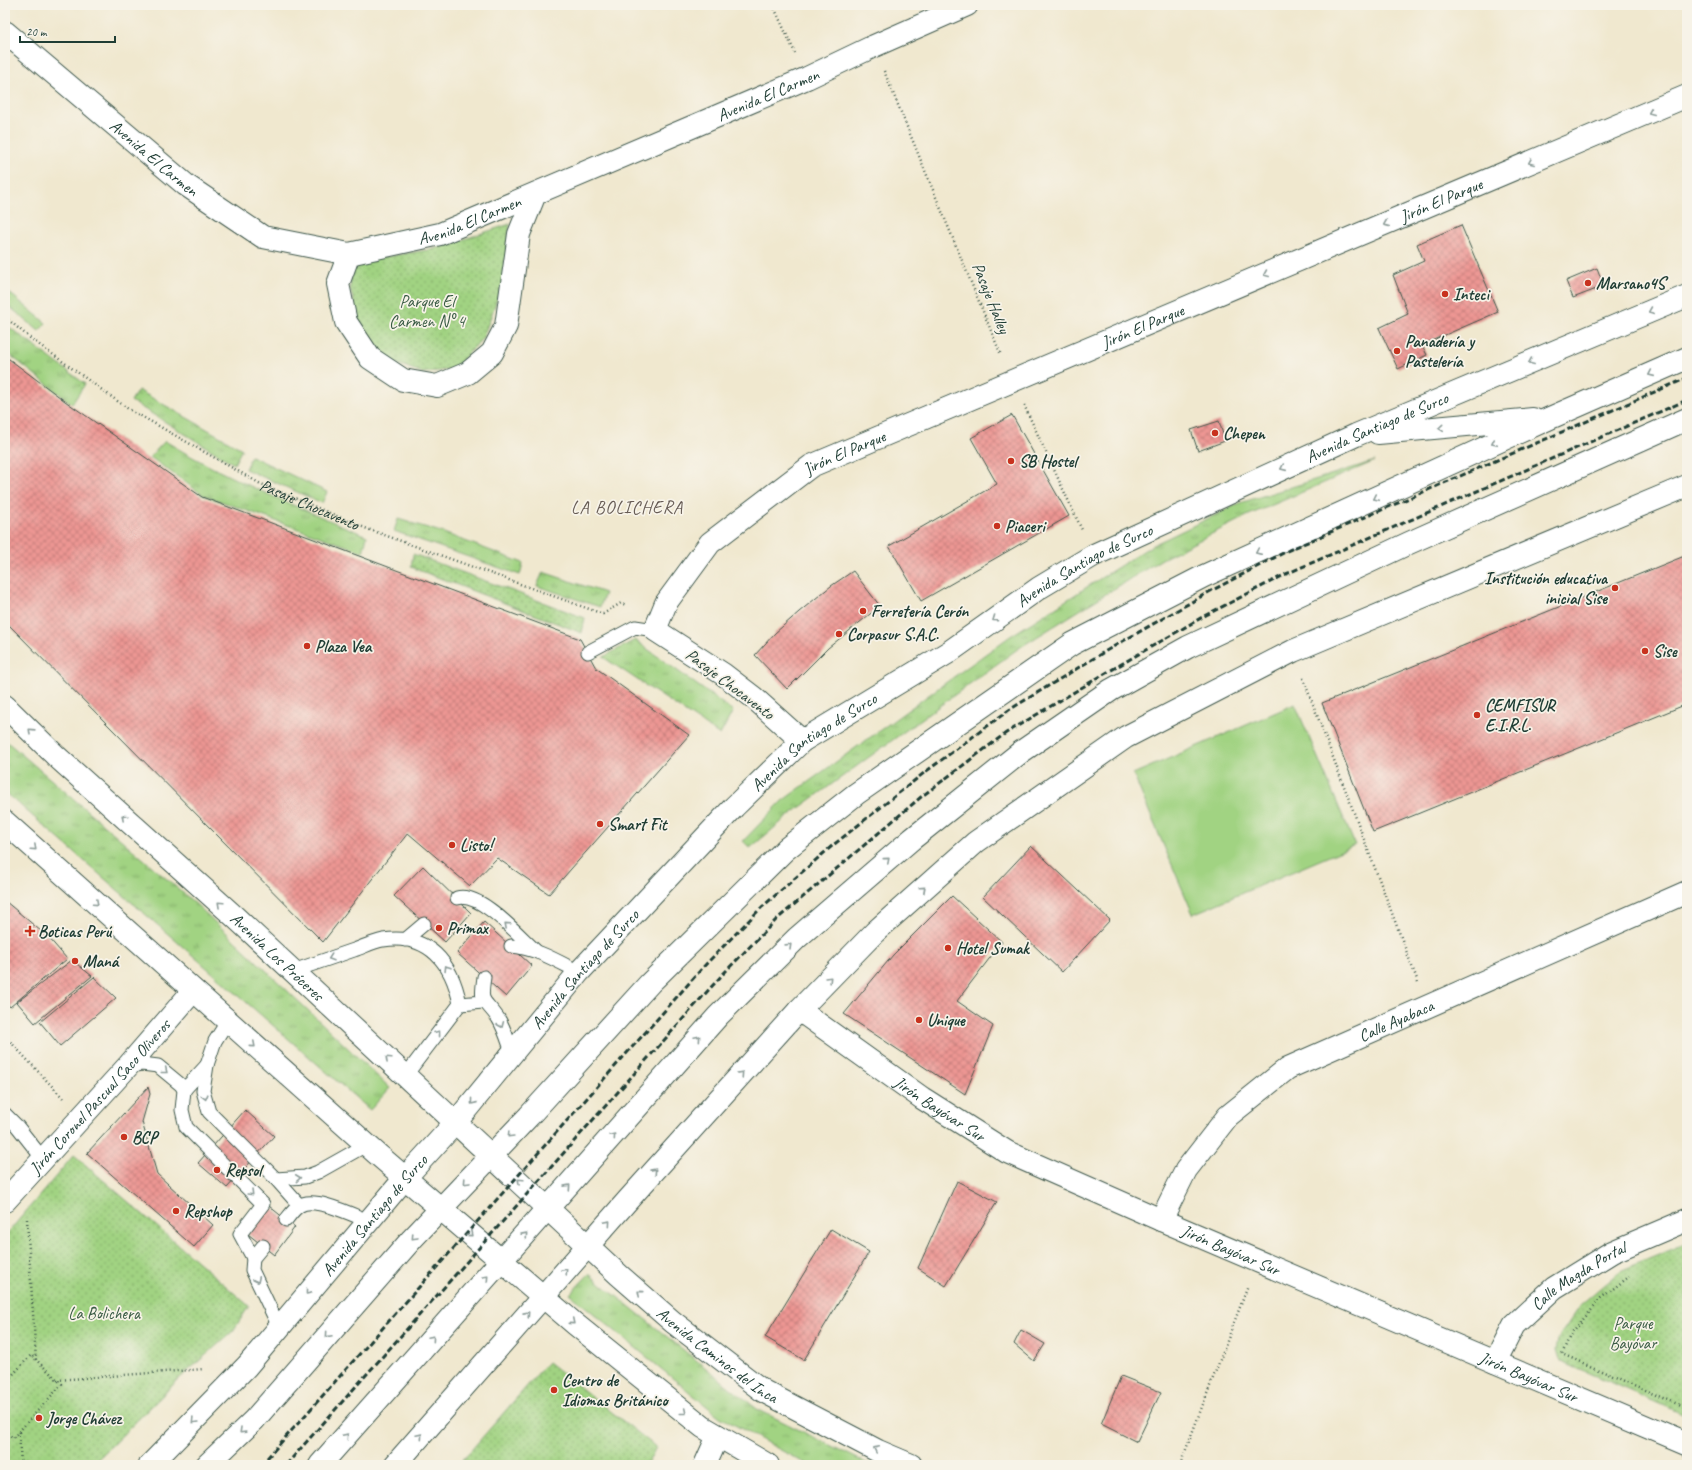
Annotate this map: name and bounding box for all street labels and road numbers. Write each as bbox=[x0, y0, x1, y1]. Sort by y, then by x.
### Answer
street label: Avenida El Carmen bbox=[714, 63, 823, 126]
street label: Avenida El Carmen bbox=[106, 115, 203, 201]
street label: Jirón El Parque bbox=[1396, 173, 1487, 227]
street label: Avenida El Carmen bbox=[416, 190, 525, 249]
street label: Pasaje Halley bbox=[967, 260, 1015, 338]
street label: Jirón El Parque bbox=[1097, 299, 1188, 353]
street label: Avenida Santiago de Surco bbox=[1302, 387, 1452, 467]
street label: Jirón El Parque bbox=[797, 425, 890, 480]
street label: Pasaje Chocavento bbox=[257, 474, 363, 535]
street label: Avenida Santiago de Surco bbox=[1012, 519, 1157, 611]
street label: Pasaje Chocavento bbox=[682, 644, 779, 725]
street label: Avenida Santiago de Surco bbox=[746, 687, 881, 796]
street label: Avenida Santiago de Surco bbox=[526, 904, 644, 1033]
street label: Avenida Los Próceres bbox=[226, 908, 330, 1007]
street label: Calle Ayabaca bbox=[1355, 994, 1438, 1046]
street label: Jirón Coronel Pascual Saco Oliveros bbox=[24, 1013, 176, 1179]
street label: Jirón Bayóvar Sur bbox=[889, 1071, 991, 1147]
street label: Avenida Santiago de Surco bbox=[317, 1149, 432, 1280]
street label: Jirón Bayóvar Sur bbox=[1178, 1219, 1285, 1281]
street label: Calle Magda Portal bbox=[1526, 1236, 1631, 1315]
street label: Avenida Caminos del Inca bbox=[652, 1302, 782, 1408]
street label: Jirón Bayóvar Sur bbox=[1476, 1346, 1583, 1407]

